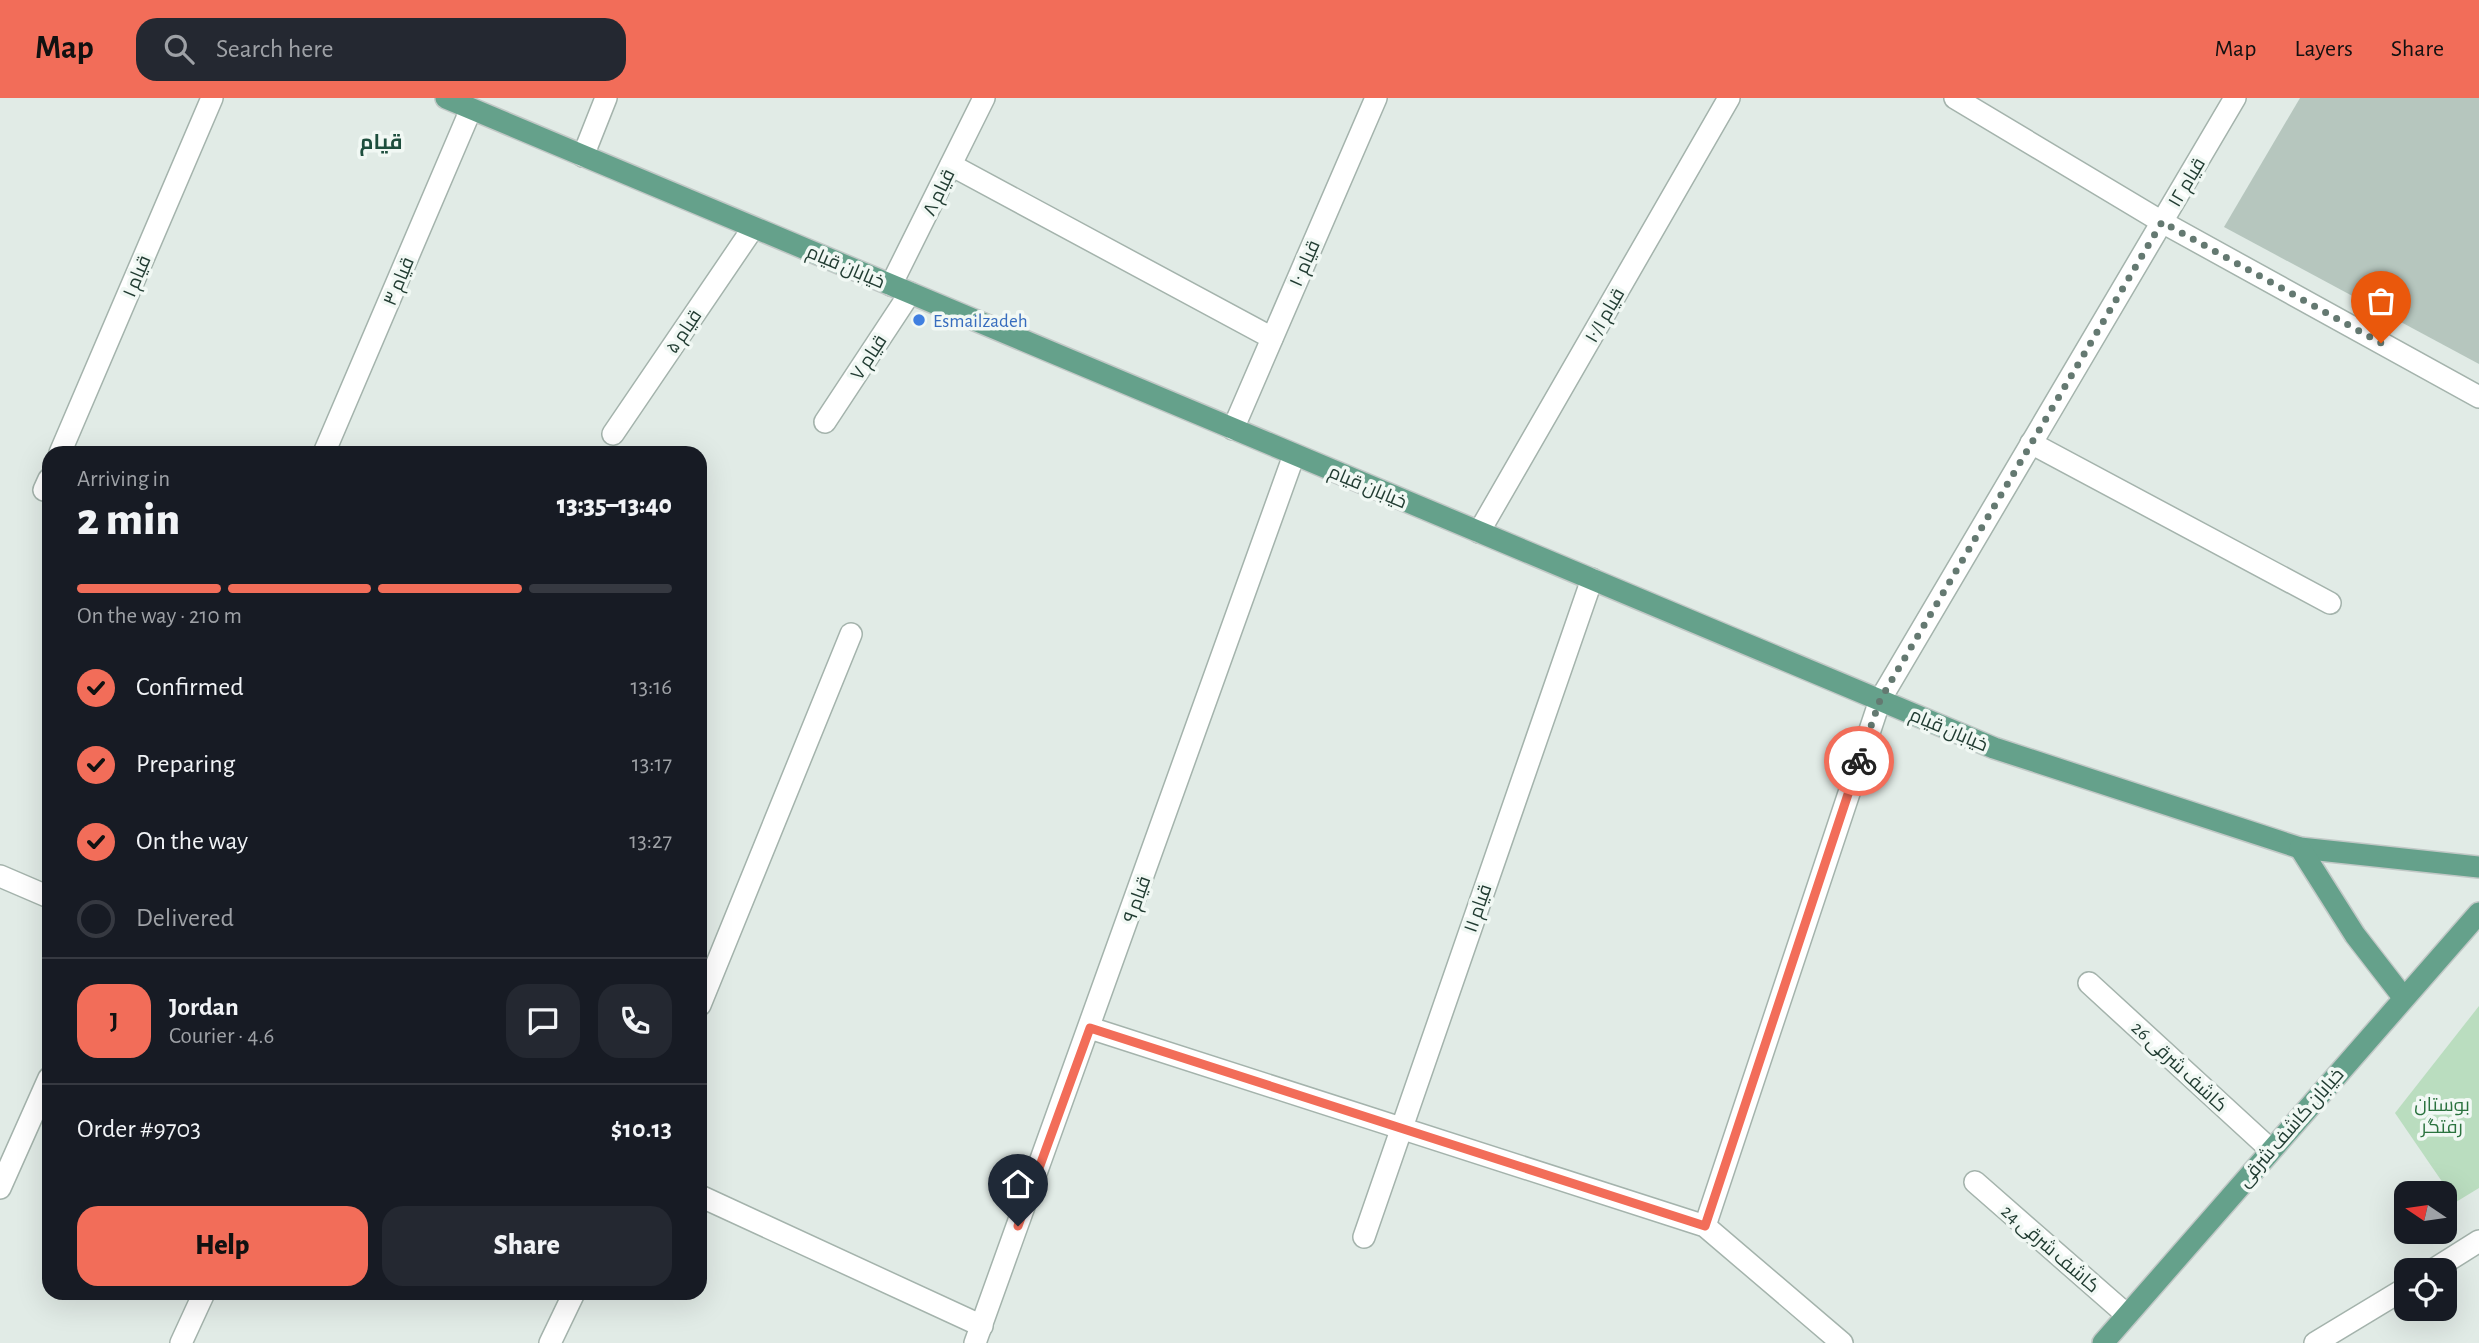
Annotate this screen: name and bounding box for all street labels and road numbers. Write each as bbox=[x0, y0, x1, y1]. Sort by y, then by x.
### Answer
street label: قیام ۱۲ bbox=[2165, 155, 2212, 212]
street label: قیام ۸ bbox=[920, 166, 961, 220]
street label: قیام ۱۰ bbox=[1287, 238, 1327, 291]
street label: خیابان قیام bbox=[802, 242, 887, 295]
street label: قیام ۱ bbox=[120, 253, 157, 302]
street label: قیام ۳ bbox=[381, 255, 421, 310]
street label: قیام ۱۰/۱ bbox=[1582, 285, 1631, 348]
street label: قیام ۵ bbox=[663, 307, 708, 359]
street label: قیام ۷ bbox=[848, 332, 893, 385]
street label: خیابان قیام bbox=[1324, 462, 1409, 515]
street label: خیابان قیام bbox=[1905, 705, 1990, 758]
street label: قیام ۹ bbox=[1120, 874, 1157, 926]
street label: قیام ۱۱ bbox=[1461, 882, 1498, 936]
street label: کاشف شرقی 26 bbox=[2127, 1018, 2231, 1117]
street label: خیابان کاشف شرقی bbox=[2234, 1064, 2348, 1192]
street label: کاشف شرقی 24 bbox=[1997, 1201, 2103, 1297]

